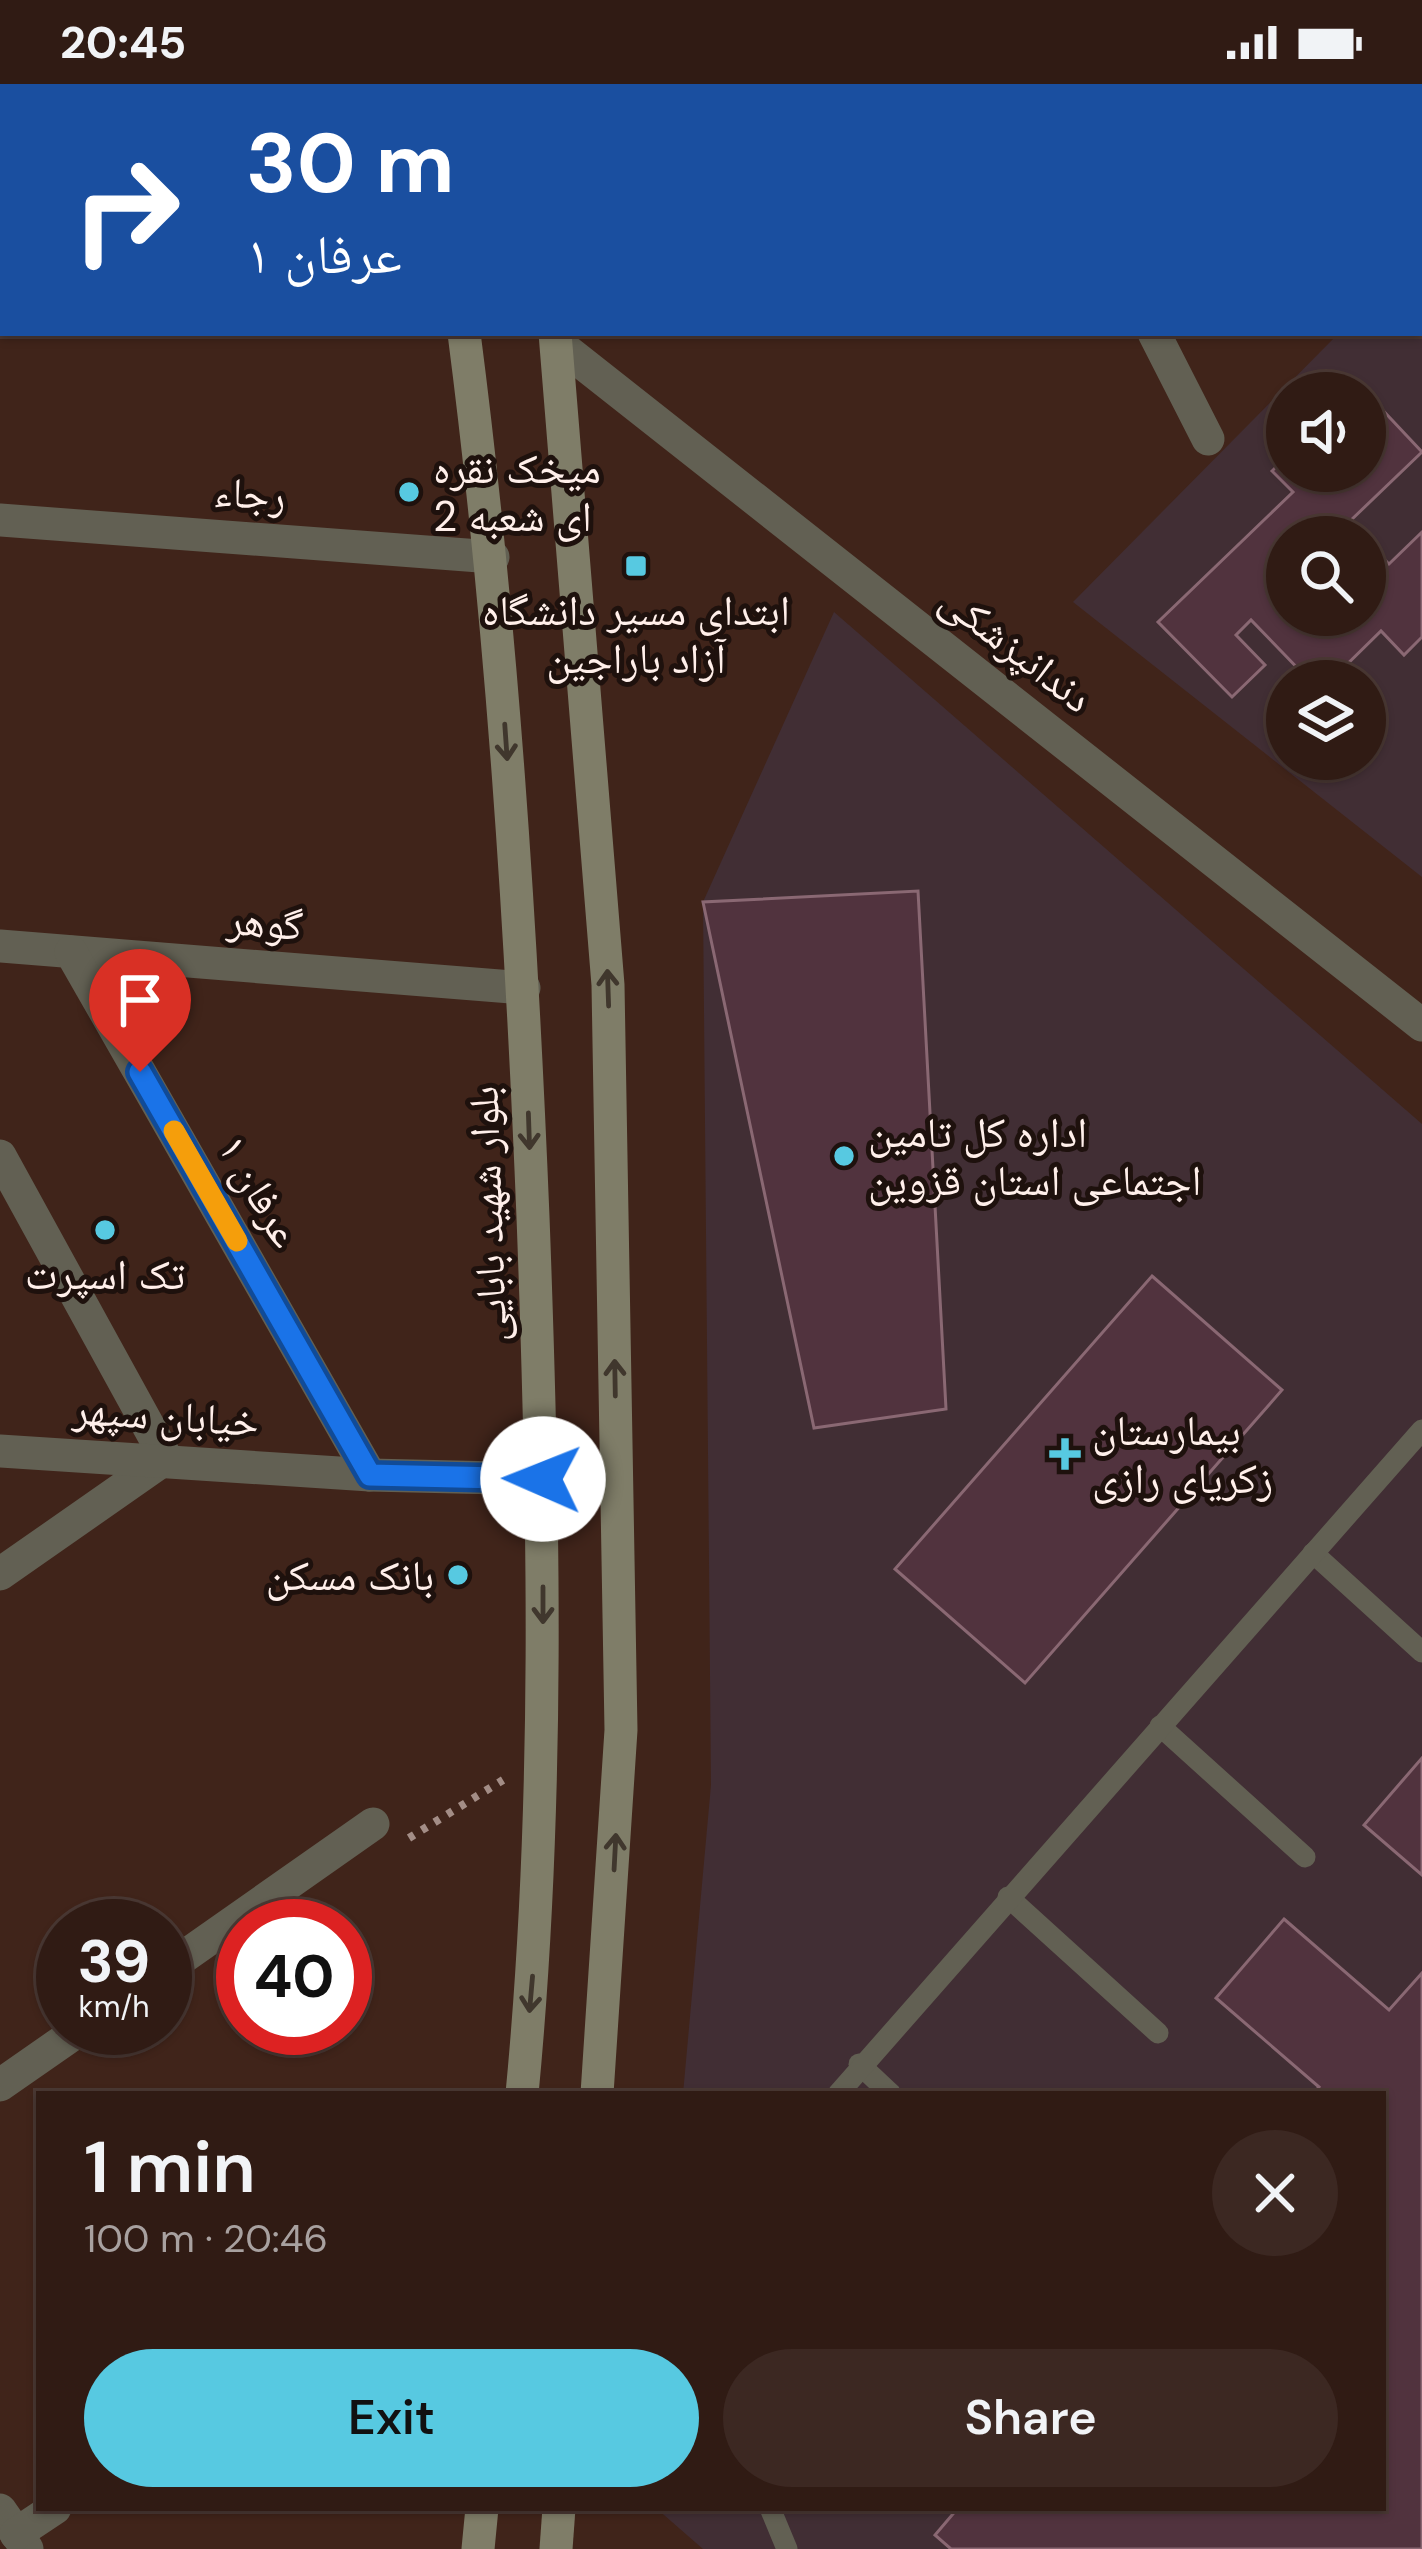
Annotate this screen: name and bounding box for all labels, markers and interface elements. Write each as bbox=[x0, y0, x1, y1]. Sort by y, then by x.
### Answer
text: 20:45 bbox=[60, 13, 186, 72]
text: 30 m bbox=[246, 109, 455, 218]
icon: right bbox=[48, 132, 204, 288]
text: عرفان ۱ bbox=[246, 219, 402, 290]
map controls bbox=[1266, 372, 1386, 780]
button: sound bbox=[1266, 372, 1386, 492]
place label: میخک نقره ای شعبه 2 bbox=[433, 441, 601, 544]
street label: رجاء bbox=[212, 464, 288, 523]
marker: میخک نقره ای شعبه 2 bbox=[396, 479, 422, 505]
button: search bbox=[1266, 516, 1386, 636]
marker: ابتدای مسیر دانشگاه آزاد باراجین bbox=[623, 553, 649, 579]
street label: دندانپزشکی bbox=[930, 572, 1104, 725]
place label: ابتدای مسیر دانشگاه آزاد باراجین bbox=[482, 583, 790, 686]
button: layers bbox=[1266, 660, 1386, 780]
one-way arrow bbox=[495, 722, 518, 761]
street label: گوهر bbox=[224, 892, 305, 953]
pin bbox=[89, 949, 191, 1072]
icon: arrive bbox=[107, 967, 173, 1033]
one-way arrow bbox=[596, 969, 619, 1008]
street label: بلوار شهید بابایی bbox=[456, 1085, 519, 1343]
place label: اداره کل تامین اجتماعی استان قزوین bbox=[868, 1105, 1201, 1208]
one-way arrow bbox=[518, 1111, 541, 1150]
street label: عرفان ۱ bbox=[205, 1125, 314, 1257]
marker: اداره کل تامین اجتماعی استان قزوین bbox=[831, 1143, 857, 1169]
marker: تک اسپرت bbox=[92, 1217, 118, 1243]
place label: تک اسپرت bbox=[25, 1247, 185, 1302]
one-way arrow bbox=[603, 1359, 626, 1398]
street label: خیابان سپهر bbox=[70, 1382, 261, 1449]
place label: بیمارستان زکریای رازی bbox=[1092, 1403, 1273, 1506]
position arrow bbox=[480, 1416, 606, 1542]
marker: بیمارستان زکریای رازی bbox=[1049, 1438, 1081, 1470]
place label: بانک مسکن bbox=[266, 1548, 434, 1603]
marker: بانک مسکن bbox=[445, 1562, 471, 1588]
one-way arrow bbox=[532, 1585, 554, 1624]
one-way arrow bbox=[604, 1833, 627, 1872]
speed limit sign: 40 bbox=[216, 1899, 372, 2055]
text: 39 bbox=[78, 1922, 150, 2001]
one-way arrow bbox=[519, 1974, 542, 2013]
text: km/h bbox=[79, 1987, 149, 2026]
text: 1 min bbox=[84, 2121, 256, 2214]
button: close bbox=[1212, 2130, 1338, 2256]
text: 100 m · 20:46 bbox=[84, 2213, 328, 2264]
button: Exit bbox=[84, 2349, 699, 2487]
button: Share bbox=[723, 2349, 1338, 2487]

